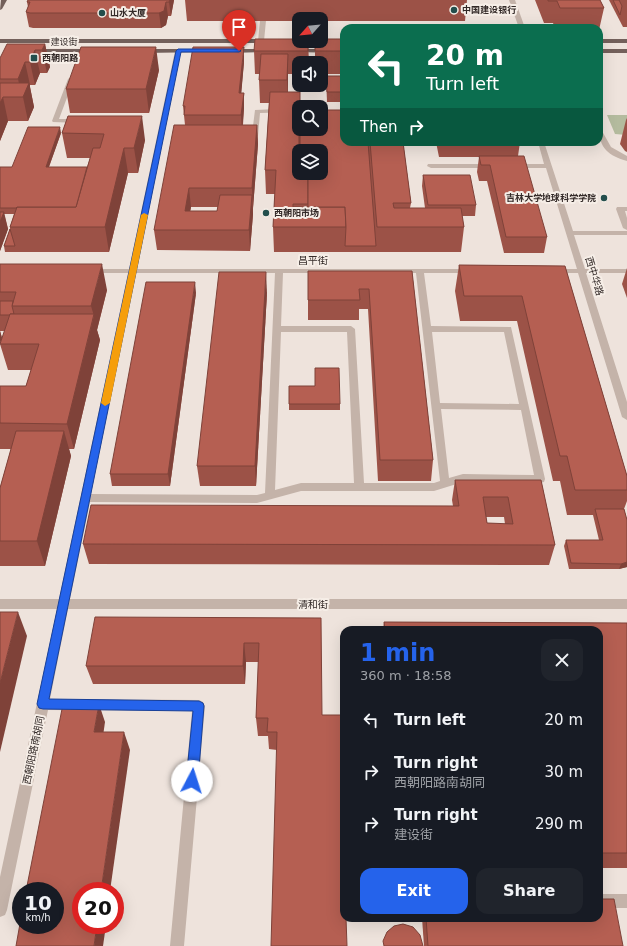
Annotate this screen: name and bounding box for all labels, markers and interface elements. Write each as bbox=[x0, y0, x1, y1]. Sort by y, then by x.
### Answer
marker: 中国建设银行 bbox=[449, 5, 459, 15]
place label: 中国建设银行 bbox=[462, 5, 517, 15]
marker: 山水大厦 bbox=[97, 8, 107, 18]
place label: 山水大厦 bbox=[110, 8, 146, 18]
pin bbox=[222, 10, 256, 51]
north arrow bbox=[292, 12, 328, 48]
map controls bbox=[292, 12, 328, 180]
icon: arrive bbox=[228, 16, 250, 38]
street label: 建设街 bbox=[50, 37, 78, 47]
text: 20 m bbox=[426, 39, 504, 72]
icon: left bbox=[360, 40, 412, 92]
marker: 西朝阳路 bbox=[29, 53, 39, 63]
place label: 西朝阳路 bbox=[42, 53, 79, 63]
button: sound bbox=[292, 56, 328, 92]
text: Turn left bbox=[426, 73, 499, 94]
button: search bbox=[292, 100, 328, 136]
icon: right bbox=[405, 116, 427, 138]
text: Then bbox=[360, 118, 397, 136]
button: layers bbox=[292, 144, 328, 180]
place label: 吉林大学地球科学学院 bbox=[506, 193, 596, 203]
marker: 吉林大学地球科学学院 bbox=[599, 193, 609, 203]
marker: 西朝阳市场 bbox=[261, 208, 271, 218]
place label: 西朝阳市场 bbox=[274, 208, 319, 218]
street label: 昌平街 bbox=[298, 255, 328, 266]
street label: 西中华路 bbox=[583, 255, 606, 297]
street label: 清和街 bbox=[298, 599, 328, 610]
text: 1 min bbox=[360, 639, 435, 667]
button: close bbox=[541, 639, 583, 681]
text: 360 m · 18:58 bbox=[360, 668, 451, 683]
icon: left bbox=[360, 709, 382, 731]
text: Turn left bbox=[394, 711, 466, 729]
text: 20 m bbox=[545, 711, 583, 729]
street label: 西朝阳路南胡同 bbox=[21, 715, 46, 785]
text: Turn right bbox=[394, 754, 478, 772]
position arrow bbox=[171, 760, 213, 802]
icon: right bbox=[360, 761, 382, 783]
text: 30 m bbox=[545, 763, 583, 781]
text: 西朝阳路南胡同 bbox=[394, 775, 485, 790]
text: Turn right bbox=[394, 806, 478, 824]
icon: right bbox=[360, 813, 382, 835]
text: 290 m bbox=[535, 815, 583, 833]
text: 建设街 bbox=[394, 827, 433, 842]
button: Exit bbox=[360, 868, 468, 914]
button: Share bbox=[476, 868, 583, 914]
speed limit sign: 20 bbox=[72, 882, 124, 934]
text: 10 bbox=[24, 891, 52, 915]
text: km/h bbox=[25, 912, 51, 923]

